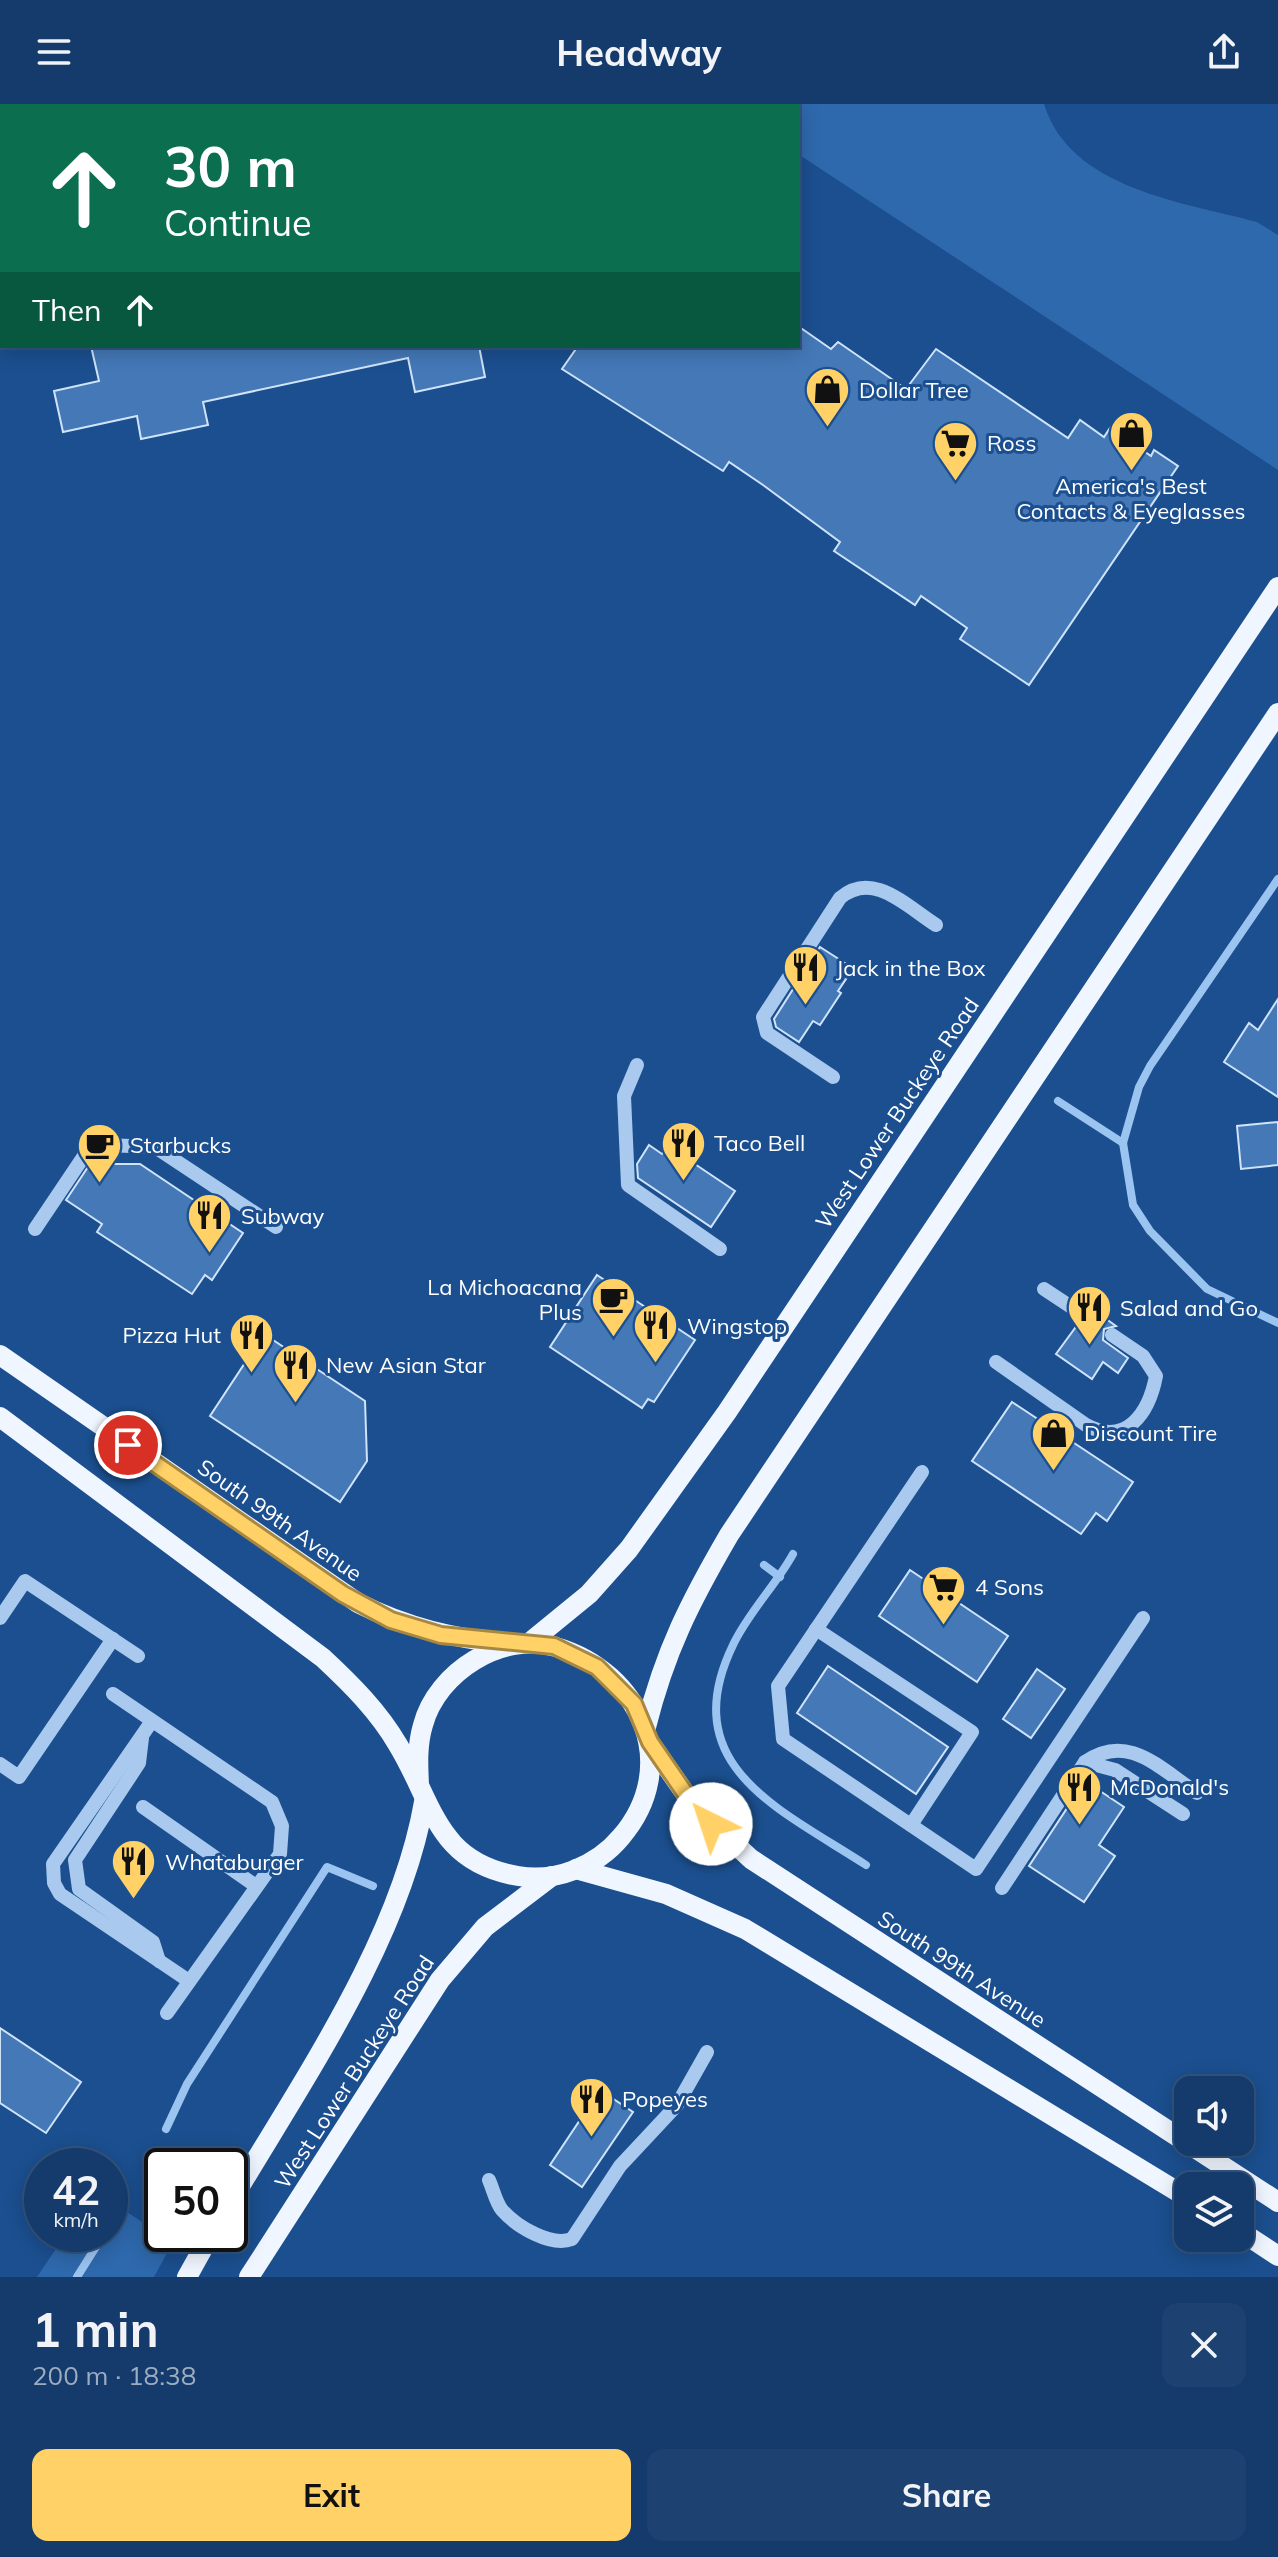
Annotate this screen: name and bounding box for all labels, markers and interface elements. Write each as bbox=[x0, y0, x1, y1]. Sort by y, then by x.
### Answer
icon: menu bbox=[32, 30, 76, 74]
text: Headway bbox=[556, 30, 722, 75]
icon: share bbox=[1202, 30, 1246, 74]
text: 30 m bbox=[164, 131, 297, 201]
icon: ahead bbox=[32, 136, 136, 240]
text: Continue bbox=[164, 200, 312, 245]
icon: ahead bbox=[118, 288, 162, 332]
text: Then bbox=[32, 291, 102, 329]
shop icon: Dollar Tree bbox=[804, 366, 852, 429]
place label: Dollar Tree bbox=[859, 376, 969, 404]
shop icon: America's Best Contacts & Eyeglasses bbox=[1107, 409, 1155, 472]
supermarket icon: Ross bbox=[932, 419, 980, 482]
place label: Ross bbox=[987, 429, 1036, 457]
place label: America's Best Contacts & Eyeglasses bbox=[1016, 472, 1246, 525]
restaurant icon: Jack in the Box bbox=[781, 944, 829, 1007]
place label: Jack in the Box bbox=[836, 954, 986, 982]
street label: West Lower Buckeye Road bbox=[809, 992, 985, 1234]
restaurant icon: Taco Bell bbox=[659, 1119, 707, 1182]
cafe icon: Starbucks bbox=[75, 1121, 123, 1184]
place label: Taco Bell bbox=[714, 1129, 805, 1157]
place label: Starbucks bbox=[130, 1131, 231, 1159]
restaurant icon: Subway bbox=[186, 1192, 234, 1255]
place label: Subway bbox=[241, 1202, 324, 1230]
place label: La Michoacana Plus bbox=[427, 1273, 582, 1326]
cafe icon: La Michoacana Plus bbox=[589, 1276, 637, 1339]
restaurant icon: Salad and Go bbox=[1065, 1284, 1113, 1347]
place label: Salad and Go bbox=[1120, 1294, 1258, 1322]
restaurant icon: Wingstop bbox=[632, 1302, 680, 1365]
restaurant icon: Pizza Hut bbox=[228, 1311, 276, 1374]
place label: Wingstop bbox=[687, 1312, 787, 1340]
place label: Pizza Hut bbox=[123, 1321, 221, 1349]
restaurant icon: New Asian Star bbox=[271, 1341, 319, 1404]
place label: New Asian Star bbox=[326, 1351, 486, 1379]
shop icon: Discount Tire bbox=[1029, 1409, 1077, 1472]
pin bbox=[94, 1411, 162, 1479]
place label: Discount Tire bbox=[1084, 1419, 1217, 1447]
icon: arrive bbox=[106, 1423, 150, 1467]
street label: South 99th Avenue bbox=[192, 1453, 368, 1587]
supermarket icon: 4 Sons bbox=[920, 1563, 968, 1626]
place label: 4 Sons bbox=[975, 1573, 1044, 1601]
restaurant icon: McDonald's bbox=[1055, 1763, 1103, 1826]
place label: McDonald's bbox=[1110, 1773, 1229, 1801]
position arrow bbox=[669, 1782, 753, 1866]
restaurant icon: Whataburger bbox=[110, 1838, 158, 1901]
place label: Whataburger bbox=[165, 1848, 303, 1876]
street label: South 99th Avenue bbox=[873, 1904, 1051, 2034]
street label: West Lower Buckeye Road bbox=[268, 1950, 440, 2194]
restaurant icon: Popeyes bbox=[567, 2075, 615, 2138]
map controls bbox=[1174, 2076, 1254, 2252]
button: sound bbox=[1174, 2076, 1254, 2156]
place label: Popeyes bbox=[622, 2085, 708, 2113]
speed limit sign: 50 bbox=[144, 2148, 248, 2252]
text: 42 bbox=[52, 2165, 100, 2215]
button: layers bbox=[1174, 2172, 1254, 2252]
text: km/h bbox=[53, 2207, 99, 2232]
text: 1 min bbox=[32, 2299, 159, 2359]
button: close bbox=[1162, 2303, 1246, 2387]
text: 200 m · 18:38 bbox=[32, 2359, 196, 2392]
button: Exit bbox=[32, 2449, 631, 2541]
button: Share bbox=[647, 2449, 1246, 2541]

